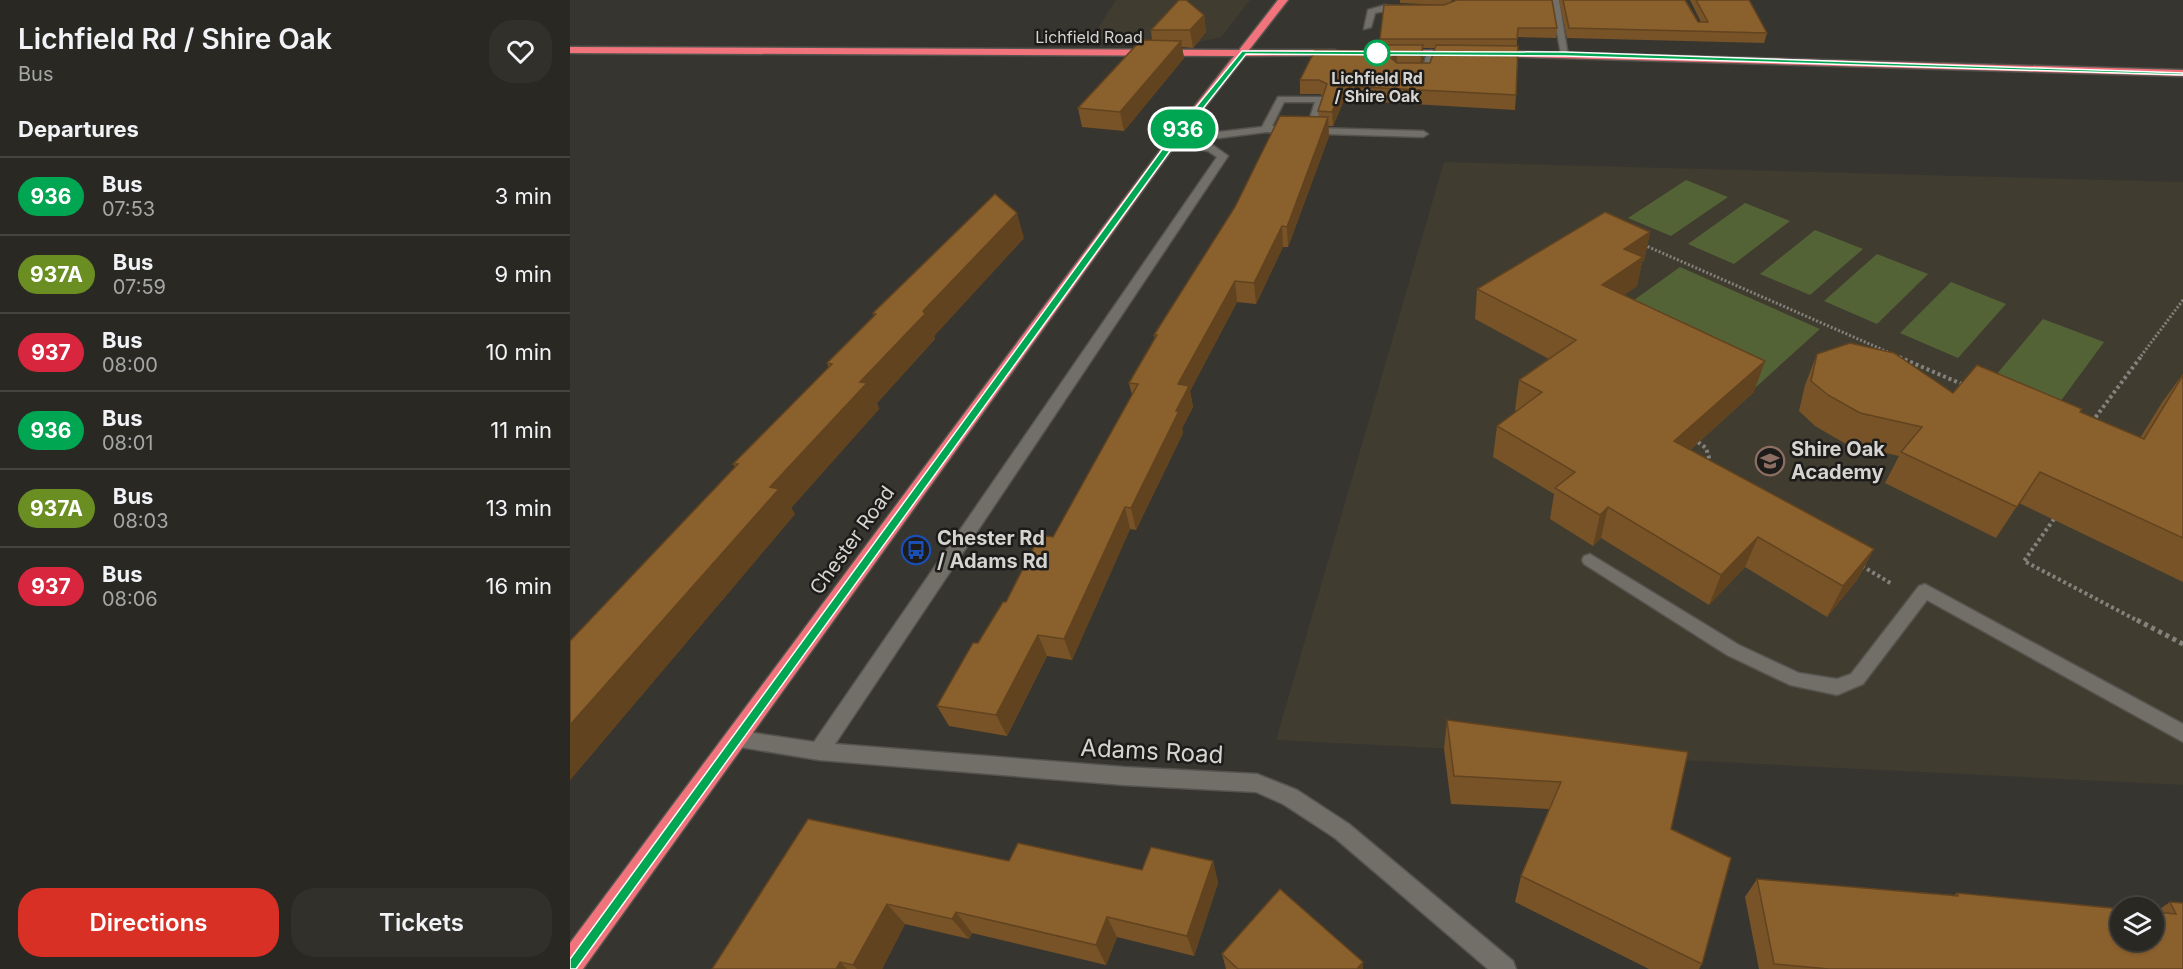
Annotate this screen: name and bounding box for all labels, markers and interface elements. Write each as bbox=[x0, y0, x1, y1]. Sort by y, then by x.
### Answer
button: heart bbox=[489, 20, 552, 83]
text: Lichfield Rd / Shire Oak bbox=[18, 22, 332, 56]
street label: Lichfield Road bbox=[1035, 27, 1143, 47]
marker: Lichfield Rd / Shire Oak bbox=[1364, 40, 1390, 66]
text: Bus bbox=[18, 62, 53, 86]
place label: Lichfield Rd / Shire Oak bbox=[1331, 68, 1423, 106]
line badge: 936 bbox=[1148, 110, 1218, 148]
text: Departures bbox=[18, 116, 139, 142]
text: 936 bbox=[1163, 117, 1203, 142]
text: Bus bbox=[102, 171, 143, 197]
text: 3 min bbox=[495, 183, 552, 209]
text: 936 bbox=[31, 184, 71, 209]
text: 07:53 bbox=[102, 197, 155, 221]
text: Bus bbox=[113, 249, 153, 275]
text: 9 min bbox=[495, 261, 552, 287]
text: 937A bbox=[30, 262, 83, 287]
text: 07:59 bbox=[113, 275, 166, 299]
text: Bus bbox=[102, 327, 143, 353]
text: 10 min bbox=[485, 339, 552, 365]
text: 937 bbox=[31, 340, 71, 365]
text: 08:00 bbox=[102, 353, 158, 377]
text: Bus bbox=[102, 405, 143, 431]
text: 11 min bbox=[490, 417, 552, 443]
text: 936 bbox=[31, 418, 71, 443]
text: 08:01 bbox=[102, 431, 154, 455]
place label: Shire Oak Academy bbox=[1791, 437, 1885, 484]
school or university icon: Shire Oak Academy bbox=[1754, 445, 1786, 477]
street label: Chester Road bbox=[805, 481, 899, 599]
text: Bus bbox=[113, 483, 153, 509]
text: 13 min bbox=[486, 495, 552, 521]
text: 937A bbox=[30, 496, 83, 521]
text: 08:03 bbox=[113, 509, 169, 533]
place label: Chester Rd / Adams Rd bbox=[937, 526, 1048, 573]
bus stop icon: Chester Rd / Adams Rd bbox=[900, 534, 932, 566]
text: Bus bbox=[102, 561, 143, 587]
text: 16 min bbox=[486, 573, 552, 599]
text: 937 bbox=[31, 574, 71, 599]
text: 08:06 bbox=[102, 587, 158, 611]
street label: Adams Road bbox=[1080, 733, 1224, 769]
button: Directions bbox=[18, 888, 279, 957]
button: Tickets bbox=[291, 888, 552, 957]
map controls bbox=[2110, 897, 2164, 951]
button: layers bbox=[2110, 897, 2164, 951]

